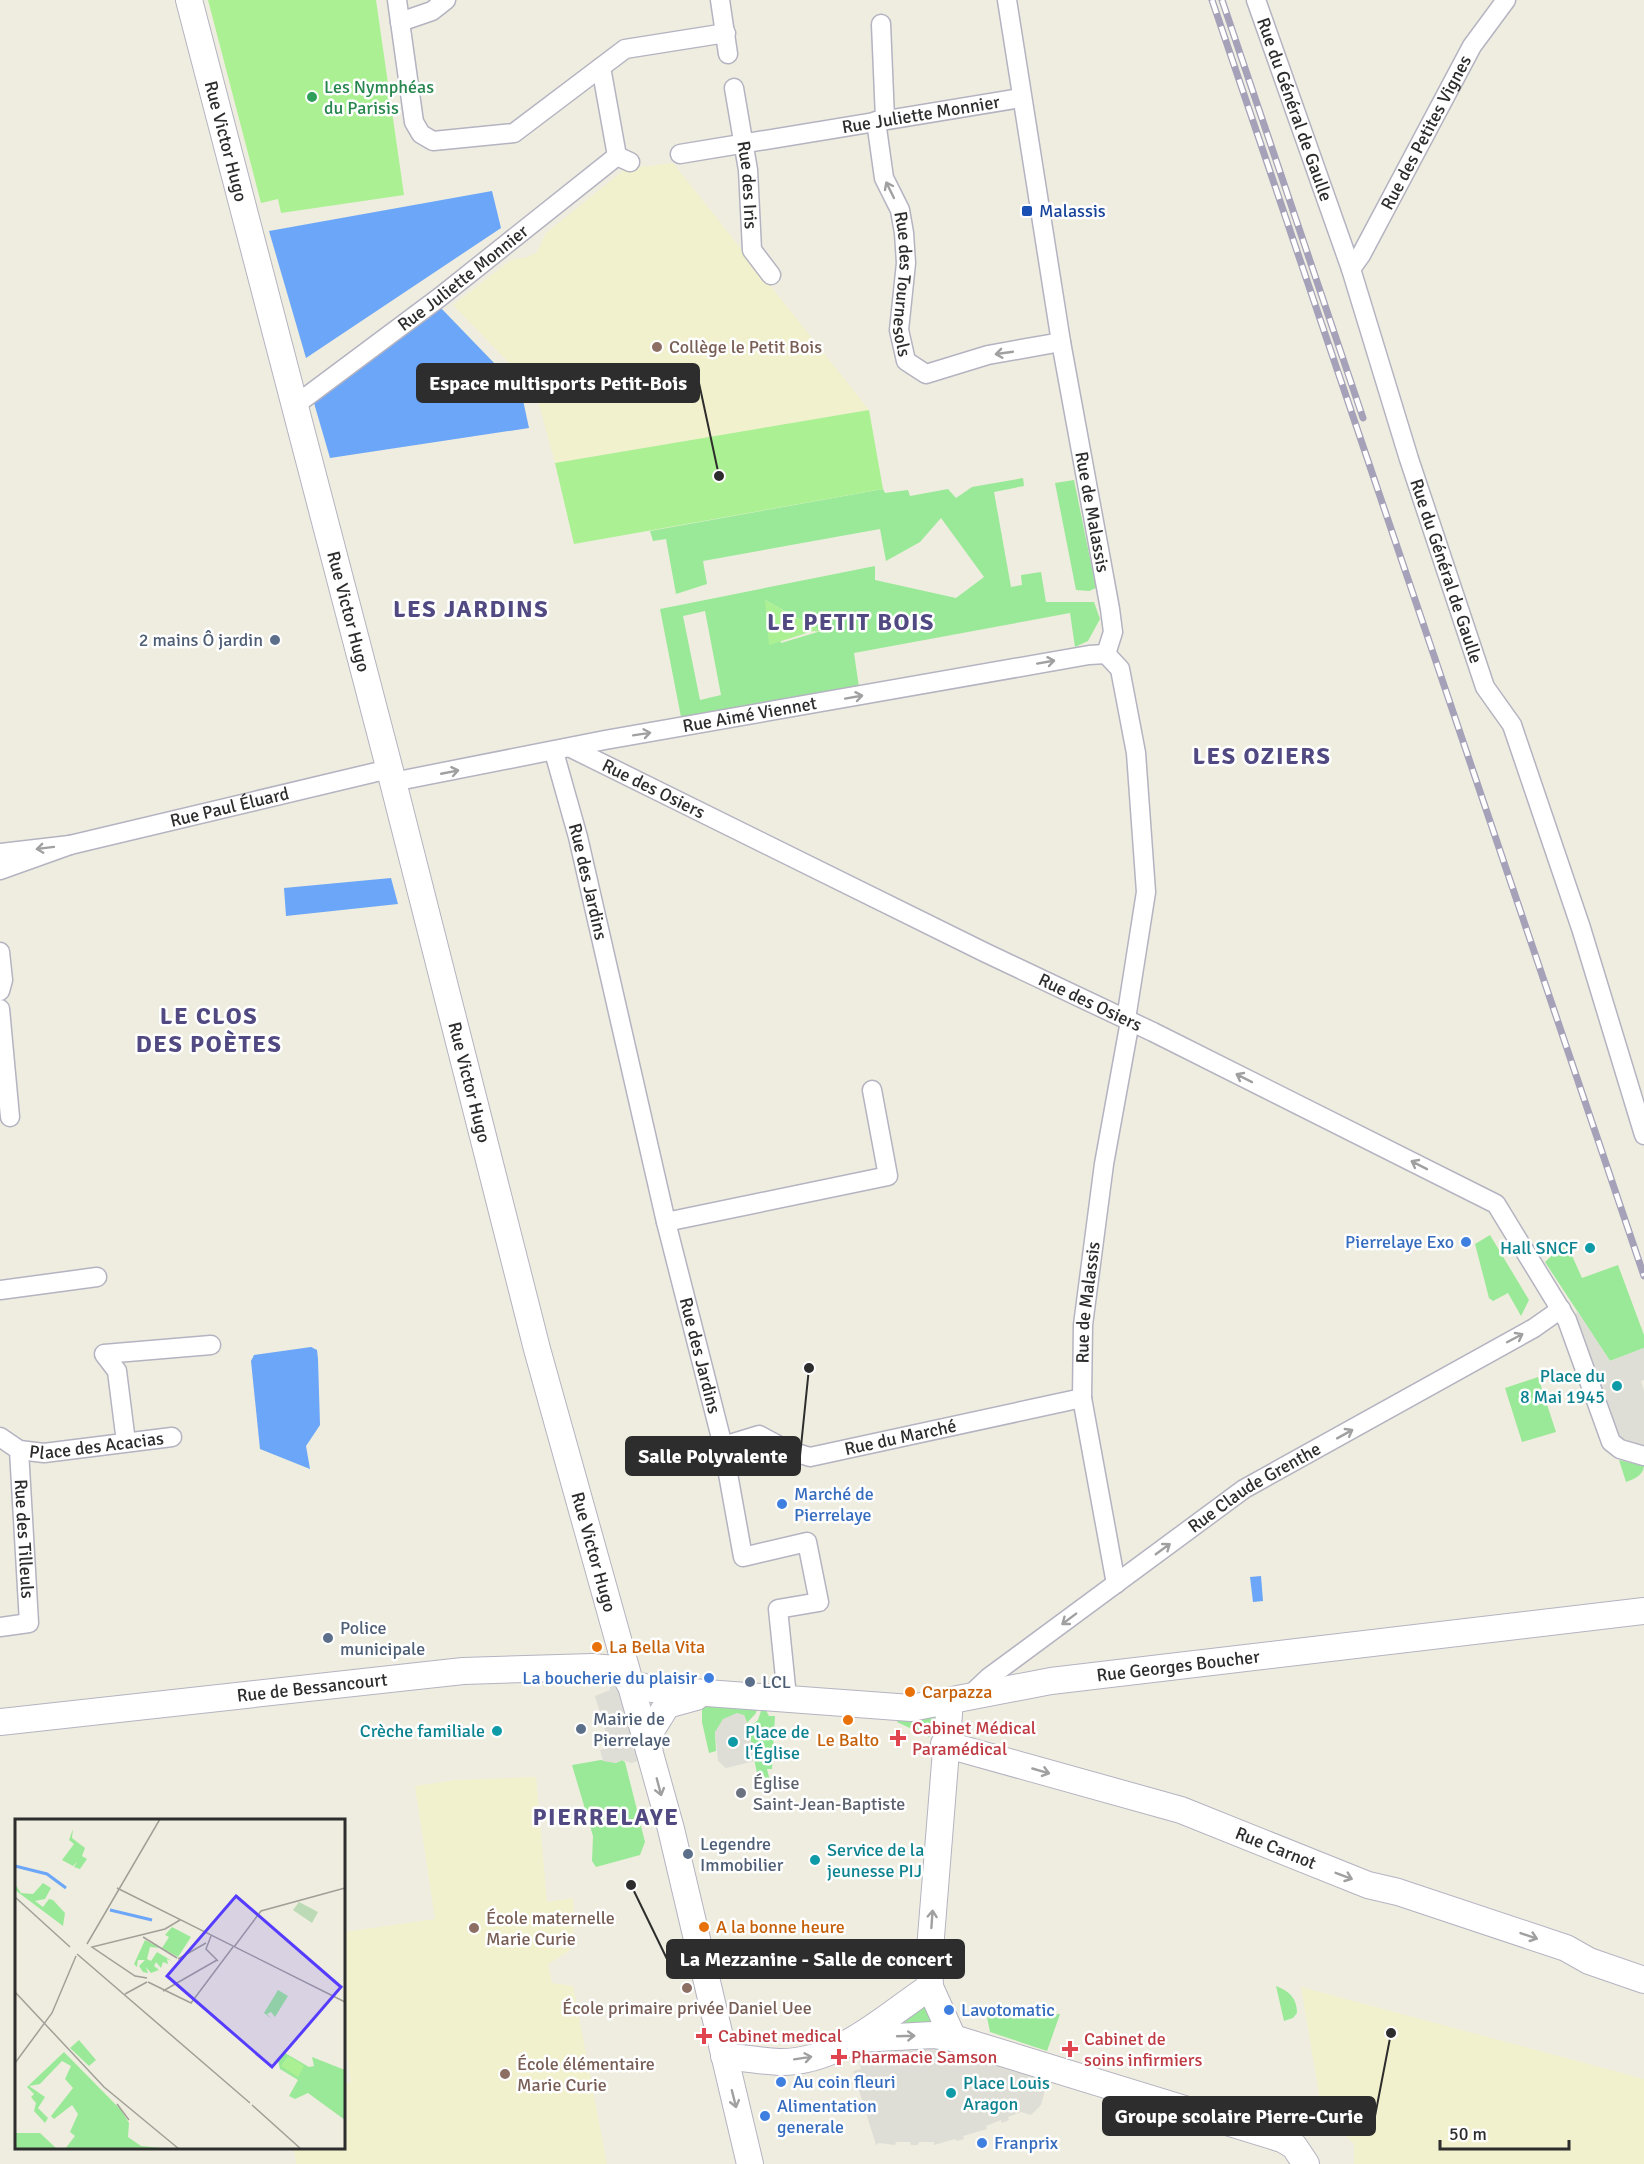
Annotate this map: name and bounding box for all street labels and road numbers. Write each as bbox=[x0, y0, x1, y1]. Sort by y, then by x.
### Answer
street label: Rue du Général de Gaulle bbox=[1252, 15, 1337, 204]
street label: Rue des Petites Vignes bbox=[1376, 51, 1476, 214]
street label: Rue Victor Hugo bbox=[200, 79, 252, 204]
street label: Rue Juliette Monnier bbox=[840, 91, 1002, 138]
street label: Rue des Iris bbox=[732, 139, 762, 230]
street label: Rue des Tournesols bbox=[888, 210, 917, 359]
street label: Rue Juliette Monnier bbox=[393, 220, 533, 336]
street label: Rue de Malassis bbox=[1070, 450, 1114, 574]
street label: Rue du Général de Gaulle bbox=[1405, 476, 1487, 666]
street label: Rue Victor Hugo bbox=[322, 549, 375, 674]
street label: Rue Aimé Viennet bbox=[681, 692, 818, 737]
street label: Rue des Osiers bbox=[598, 754, 709, 823]
street label: Rue Paul Éluard bbox=[168, 782, 291, 832]
street label: Rue des Jardins bbox=[564, 821, 612, 942]
street label: Rue des Osiers bbox=[1035, 968, 1145, 1036]
street label: Rue Victor Hugo bbox=[443, 1020, 495, 1145]
street label: Rue de Malassis bbox=[1071, 1240, 1105, 1363]
street label: Rue des Jardins bbox=[675, 1295, 725, 1416]
street label: Rue du Marché bbox=[842, 1415, 958, 1460]
street label: Place des Acacias bbox=[28, 1427, 165, 1464]
street label: Rue Claude Grenthe bbox=[1184, 1438, 1325, 1538]
street label: Rue des Tilleuls bbox=[10, 1478, 39, 1599]
street label: Rue Victor Hugo bbox=[566, 1489, 621, 1615]
street label: Rue Georges Boucher bbox=[1095, 1645, 1261, 1687]
street label: Rue de Bessancourt bbox=[236, 1668, 389, 1707]
street label: Rue Carnot bbox=[1232, 1822, 1319, 1874]

